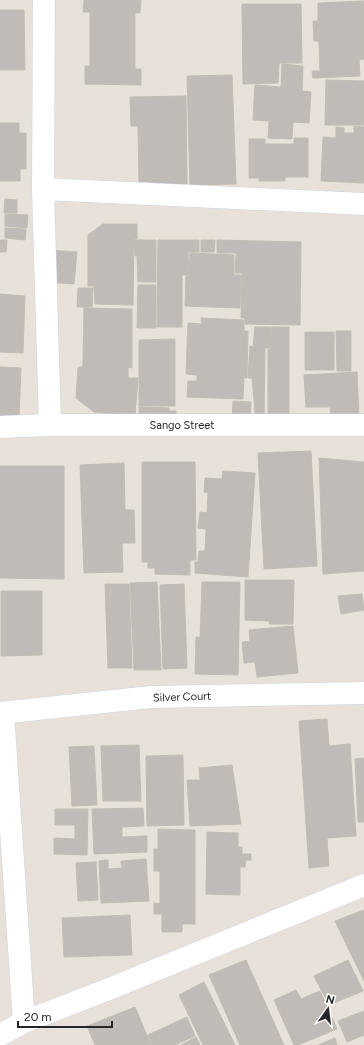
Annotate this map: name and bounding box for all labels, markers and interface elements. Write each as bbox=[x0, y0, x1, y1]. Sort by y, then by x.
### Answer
street label: Sango Street bbox=[150, 419, 214, 432]
street label: Silver Court bbox=[153, 689, 211, 705]
north arrow bbox=[308, 989, 348, 1029]
text: N bbox=[325, 992, 336, 1007]
scale bar bbox=[18, 1003, 112, 1029]
text: 20 m bbox=[24, 1010, 52, 1024]

